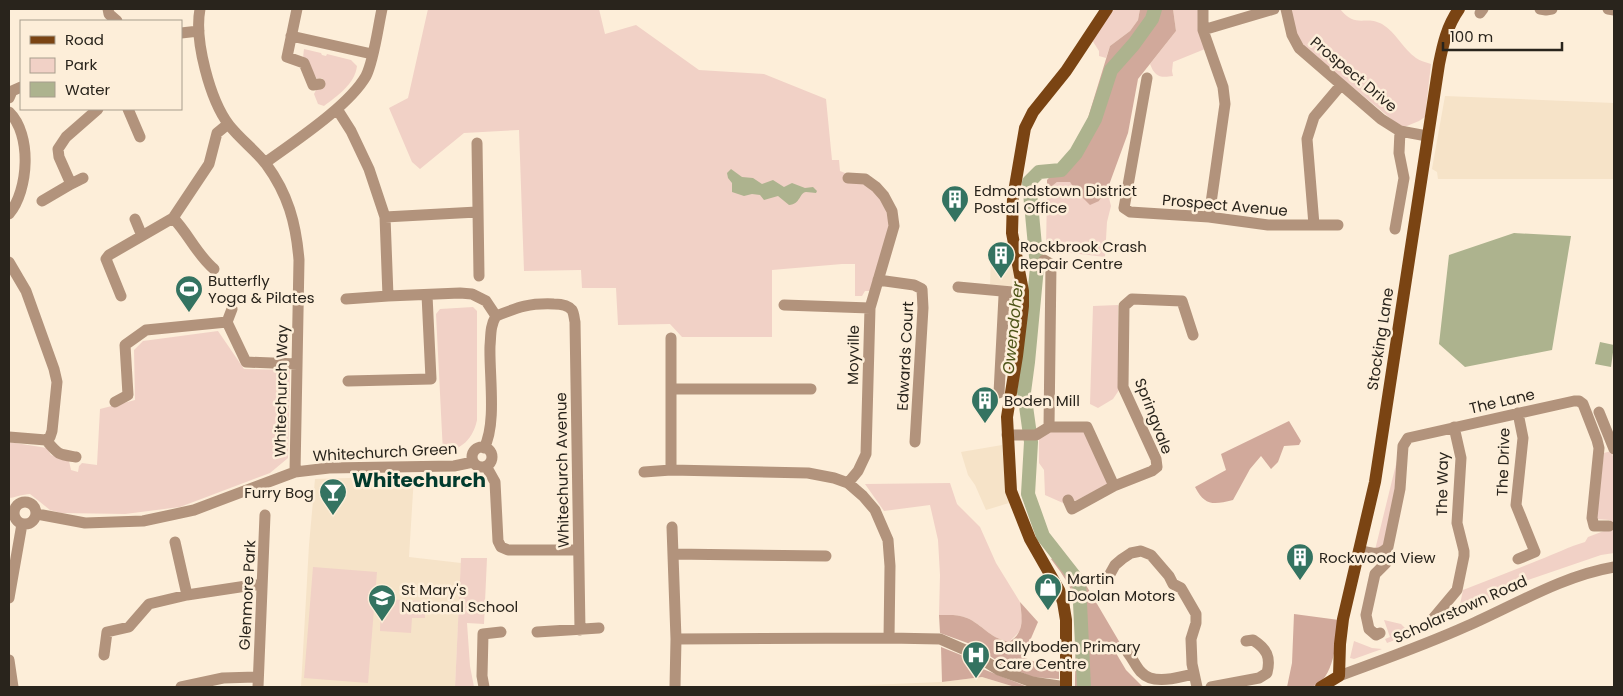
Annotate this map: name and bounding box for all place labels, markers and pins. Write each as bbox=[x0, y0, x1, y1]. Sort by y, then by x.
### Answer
place label: Edmondstown District Postal Office bbox=[974, 180, 1137, 218]
building icon: Edmondstown District Postal Office bbox=[940, 184, 970, 223]
place label: Rockbrook Crash Repair Centre bbox=[1020, 236, 1147, 274]
building icon: Rockbrook Crash Repair Centre bbox=[986, 240, 1016, 279]
place label: Butterfly Yoga & Pilates bbox=[208, 270, 315, 308]
sports icon: Butterfly Yoga & Pilates bbox=[174, 274, 204, 313]
building icon: Boden Mill bbox=[970, 385, 1000, 424]
place label: Boden Mill bbox=[1004, 390, 1080, 411]
bar icon: Furry Bog bbox=[318, 477, 348, 516]
place label: Furry Bog bbox=[244, 482, 314, 503]
building icon: Rockwood View bbox=[1285, 542, 1315, 581]
place label: Rockwood View bbox=[1319, 547, 1436, 568]
place label: Martin Doolan Motors bbox=[1067, 568, 1175, 606]
shop icon: Martin Doolan Motors bbox=[1033, 572, 1063, 611]
place label: St Mary's National School bbox=[401, 579, 518, 617]
school or university icon: St Mary's National School bbox=[367, 583, 397, 622]
place label: Ballyboden Primary Care Centre bbox=[995, 636, 1141, 674]
hospital icon: Ballyboden Primary Care Centre bbox=[961, 640, 991, 679]

